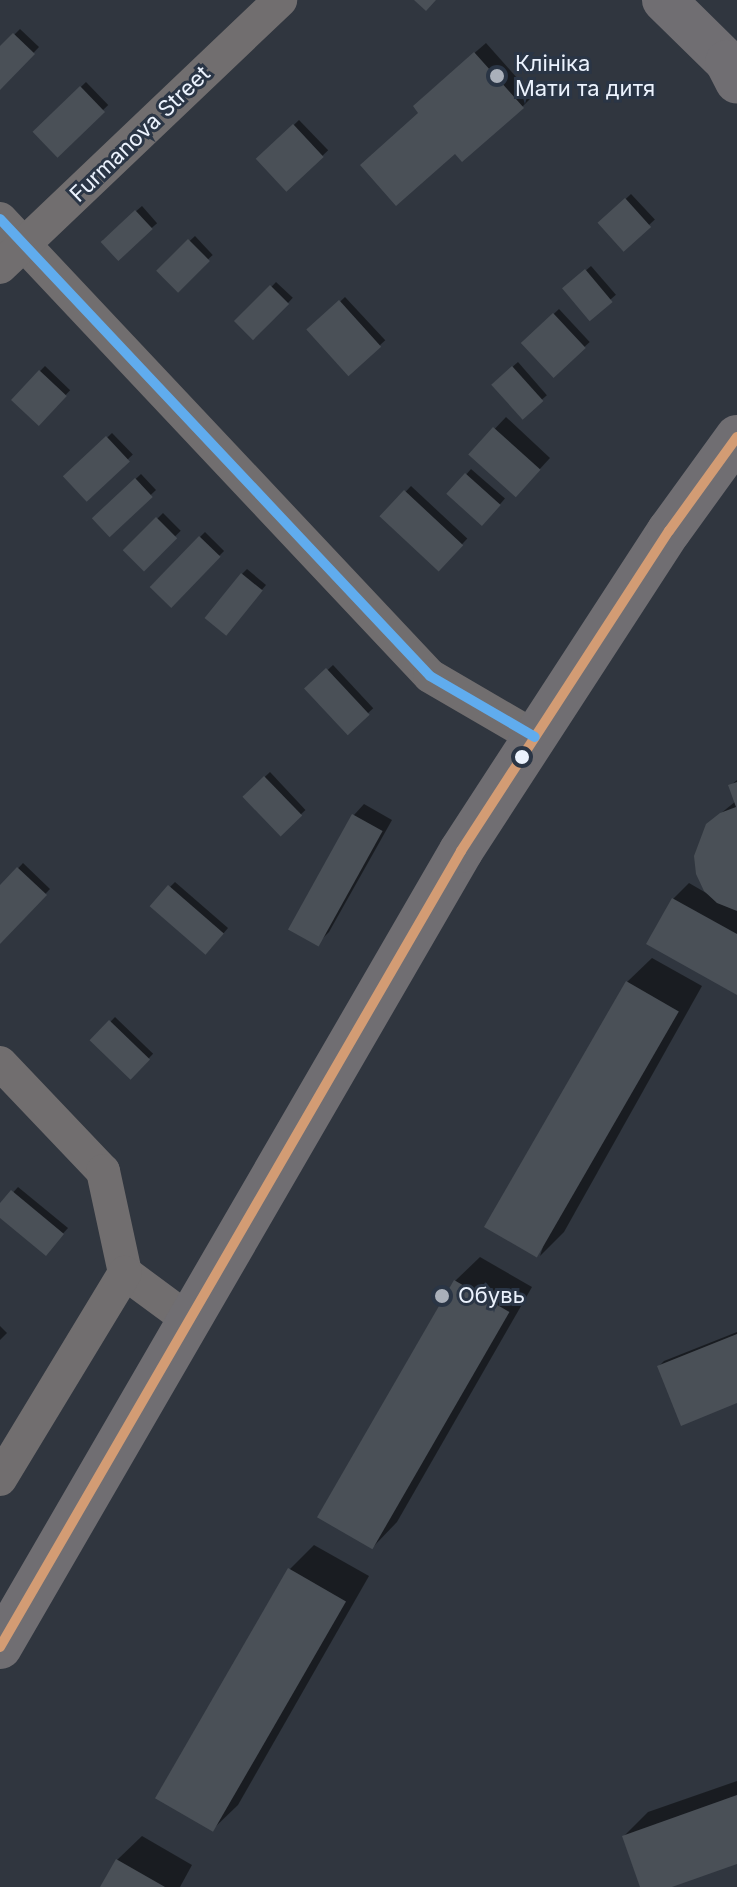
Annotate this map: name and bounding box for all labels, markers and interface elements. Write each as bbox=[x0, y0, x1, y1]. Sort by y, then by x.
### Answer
place label: Клініка Мати та дитя bbox=[515, 50, 655, 102]
street label: Furmanova Street bbox=[65, 61, 215, 207]
marker: Клініка Мати та дитя bbox=[486, 65, 508, 87]
unlabelled marker bbox=[514, 749, 530, 765]
place label: Обувь bbox=[458, 1283, 525, 1309]
marker: Обувь bbox=[433, 1287, 451, 1305]

